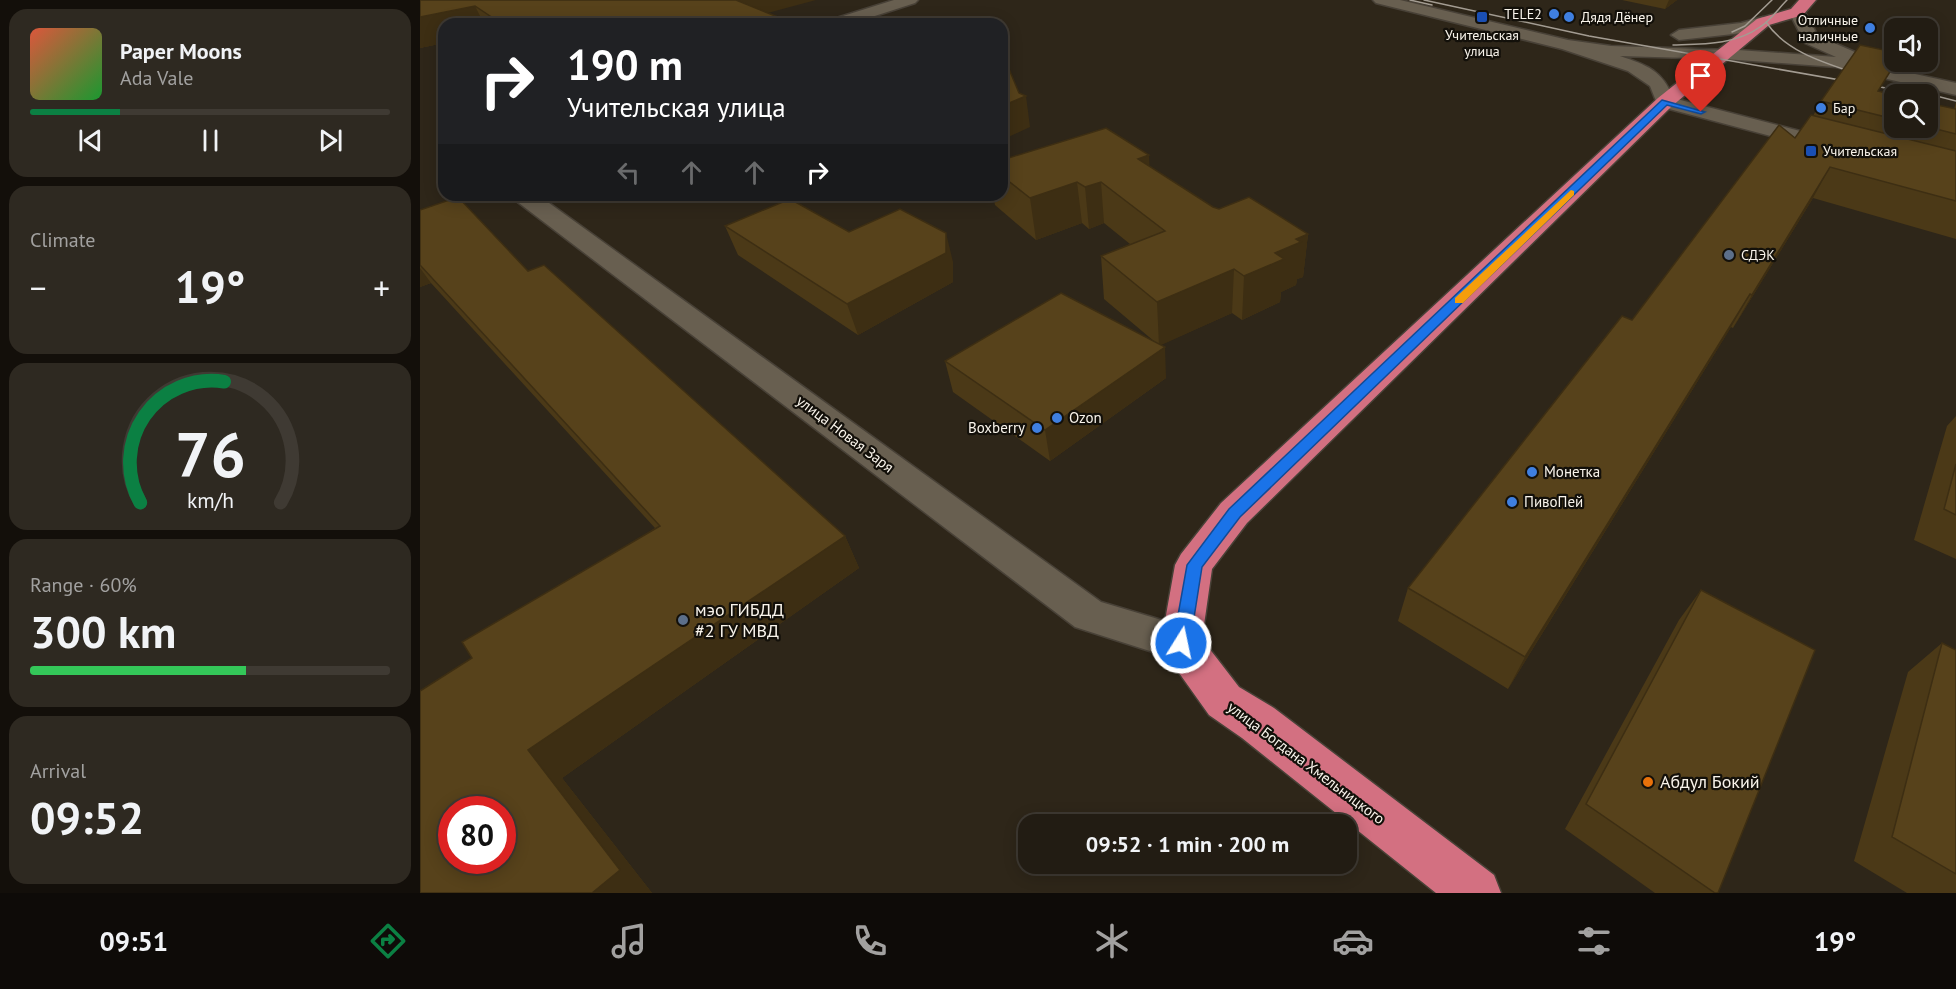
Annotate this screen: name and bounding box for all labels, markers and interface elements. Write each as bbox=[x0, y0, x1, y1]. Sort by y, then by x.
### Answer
place label: TELE2 bbox=[1504, 5, 1542, 23]
marker: TELE2 bbox=[1547, 7, 1561, 21]
place label: Дядя Дёнер bbox=[1581, 8, 1653, 26]
marker: Учительская улица bbox=[1475, 10, 1489, 24]
marker: Дядя Дёнер bbox=[1562, 10, 1576, 24]
place label: Отличные наличные bbox=[1798, 11, 1858, 45]
map controls bbox=[1884, 18, 1938, 138]
button: sound bbox=[1884, 18, 1938, 72]
marker: Отличные наличные bbox=[1863, 21, 1877, 35]
place label: Учительская улица bbox=[1445, 26, 1519, 60]
text: Paper Moons bbox=[120, 37, 242, 65]
text: 190 m bbox=[567, 37, 683, 92]
icon: right bbox=[468, 42, 546, 120]
pin bbox=[1675, 50, 1726, 112]
icon: arrive bbox=[1684, 59, 1717, 92]
text: Ada Vale bbox=[120, 65, 193, 91]
button: search bbox=[1884, 84, 1938, 138]
text: Учительская улица bbox=[567, 90, 786, 124]
place label: Бар bbox=[1833, 99, 1855, 117]
marker: Бар bbox=[1814, 101, 1828, 115]
icon: previous bbox=[74, 124, 107, 157]
icon: pause bbox=[194, 124, 227, 157]
icon: next bbox=[314, 124, 347, 157]
place label: Учительская bbox=[1823, 142, 1897, 160]
marker: Учительская bbox=[1804, 144, 1818, 158]
icon: left bbox=[612, 156, 645, 189]
icon: ahead bbox=[675, 156, 708, 189]
icon: ahead bbox=[738, 156, 771, 189]
icon: right bbox=[801, 156, 834, 189]
text: Climate bbox=[30, 227, 96, 253]
place label: СДЭК bbox=[1741, 246, 1775, 264]
marker: СДЭК bbox=[1722, 248, 1736, 262]
text: 19° bbox=[175, 257, 245, 315]
text: − bbox=[30, 266, 47, 309]
text: + bbox=[373, 266, 390, 309]
street label: улица Новая Заря bbox=[793, 391, 898, 476]
place label: Ozon bbox=[1069, 408, 1102, 427]
marker: Ozon bbox=[1050, 411, 1064, 425]
text: 76 bbox=[175, 414, 245, 495]
place label: Boxberry bbox=[968, 418, 1025, 437]
marker: Boxberry bbox=[1030, 421, 1044, 435]
place label: Монетка bbox=[1544, 462, 1600, 481]
marker: Монетка bbox=[1525, 465, 1539, 479]
text: km/h bbox=[186, 487, 233, 515]
place label: ПивоПей bbox=[1524, 492, 1583, 511]
marker: ПивоПей bbox=[1505, 495, 1519, 509]
text: Range · 60% bbox=[30, 572, 137, 598]
place label: мэо ГИБДД #2 ГУ МВД bbox=[695, 598, 784, 642]
text: 300 km bbox=[30, 602, 176, 660]
position arrow bbox=[1149, 611, 1213, 675]
marker: мэо ГИБДД #2 ГУ МВД bbox=[676, 613, 690, 627]
street label: улица Богдана Хмельницкого bbox=[1224, 697, 1389, 828]
text: Arrival bbox=[30, 758, 86, 784]
place label: Абдул Бокий bbox=[1660, 770, 1760, 793]
marker: Абдул Бокий bbox=[1641, 775, 1655, 789]
text: 09:52 bbox=[30, 788, 144, 846]
speed limit sign: 80 bbox=[438, 796, 516, 874]
text: 09:52 · 1 min · 200 m bbox=[1086, 830, 1289, 858]
icon: directions bbox=[367, 920, 409, 962]
icon: music bbox=[608, 920, 650, 962]
icon: phone bbox=[849, 920, 891, 962]
icon: climate bbox=[1091, 920, 1133, 962]
icon: car bbox=[1332, 920, 1374, 962]
icon: filters bbox=[1573, 920, 1615, 962]
text: 09:51 bbox=[100, 924, 168, 958]
text: 19° bbox=[1814, 924, 1856, 958]

